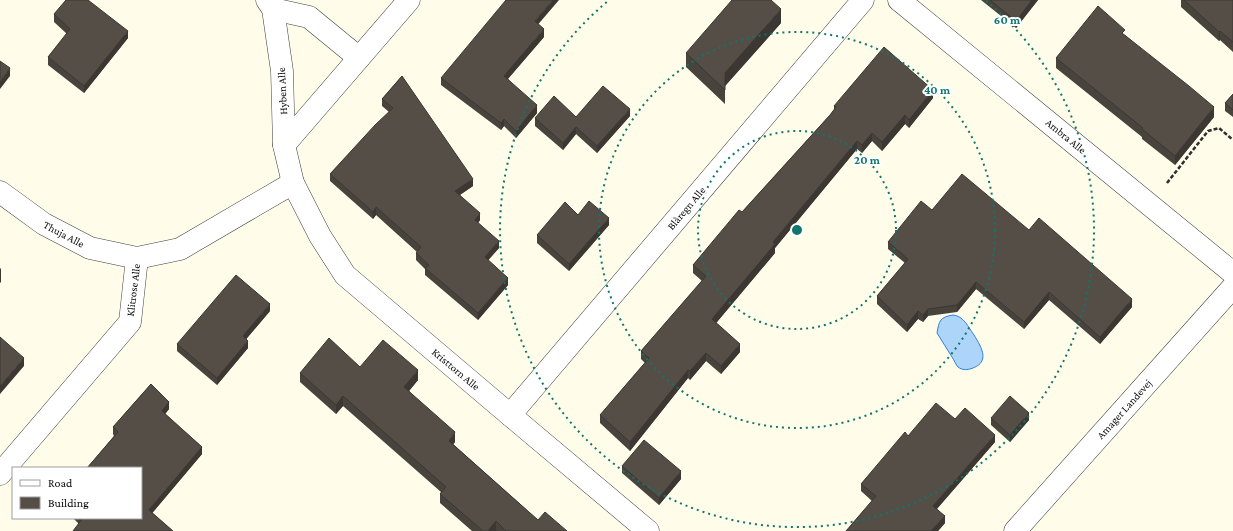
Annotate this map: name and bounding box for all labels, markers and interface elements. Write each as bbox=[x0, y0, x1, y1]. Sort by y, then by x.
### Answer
text: 60 m bbox=[994, 13, 1021, 27]
street label: Hyben Alle bbox=[275, 67, 290, 115]
text: 40 m bbox=[924, 83, 951, 97]
street label: Ambra Alle bbox=[1043, 116, 1089, 156]
text: 20 m bbox=[854, 153, 881, 167]
street label: Blåregn Alle bbox=[664, 184, 708, 233]
street label: Thuja Alle bbox=[41, 218, 87, 251]
centre of rings bbox=[790, 223, 804, 237]
street label: Klitrose Alle bbox=[124, 263, 142, 317]
street label: Kristtorn Alle bbox=[430, 345, 483, 393]
street label: Amager Landevej bbox=[1094, 377, 1155, 442]
legend bbox=[12, 467, 142, 519]
text: Road bbox=[48, 476, 73, 490]
text: Building bbox=[48, 496, 89, 510]

